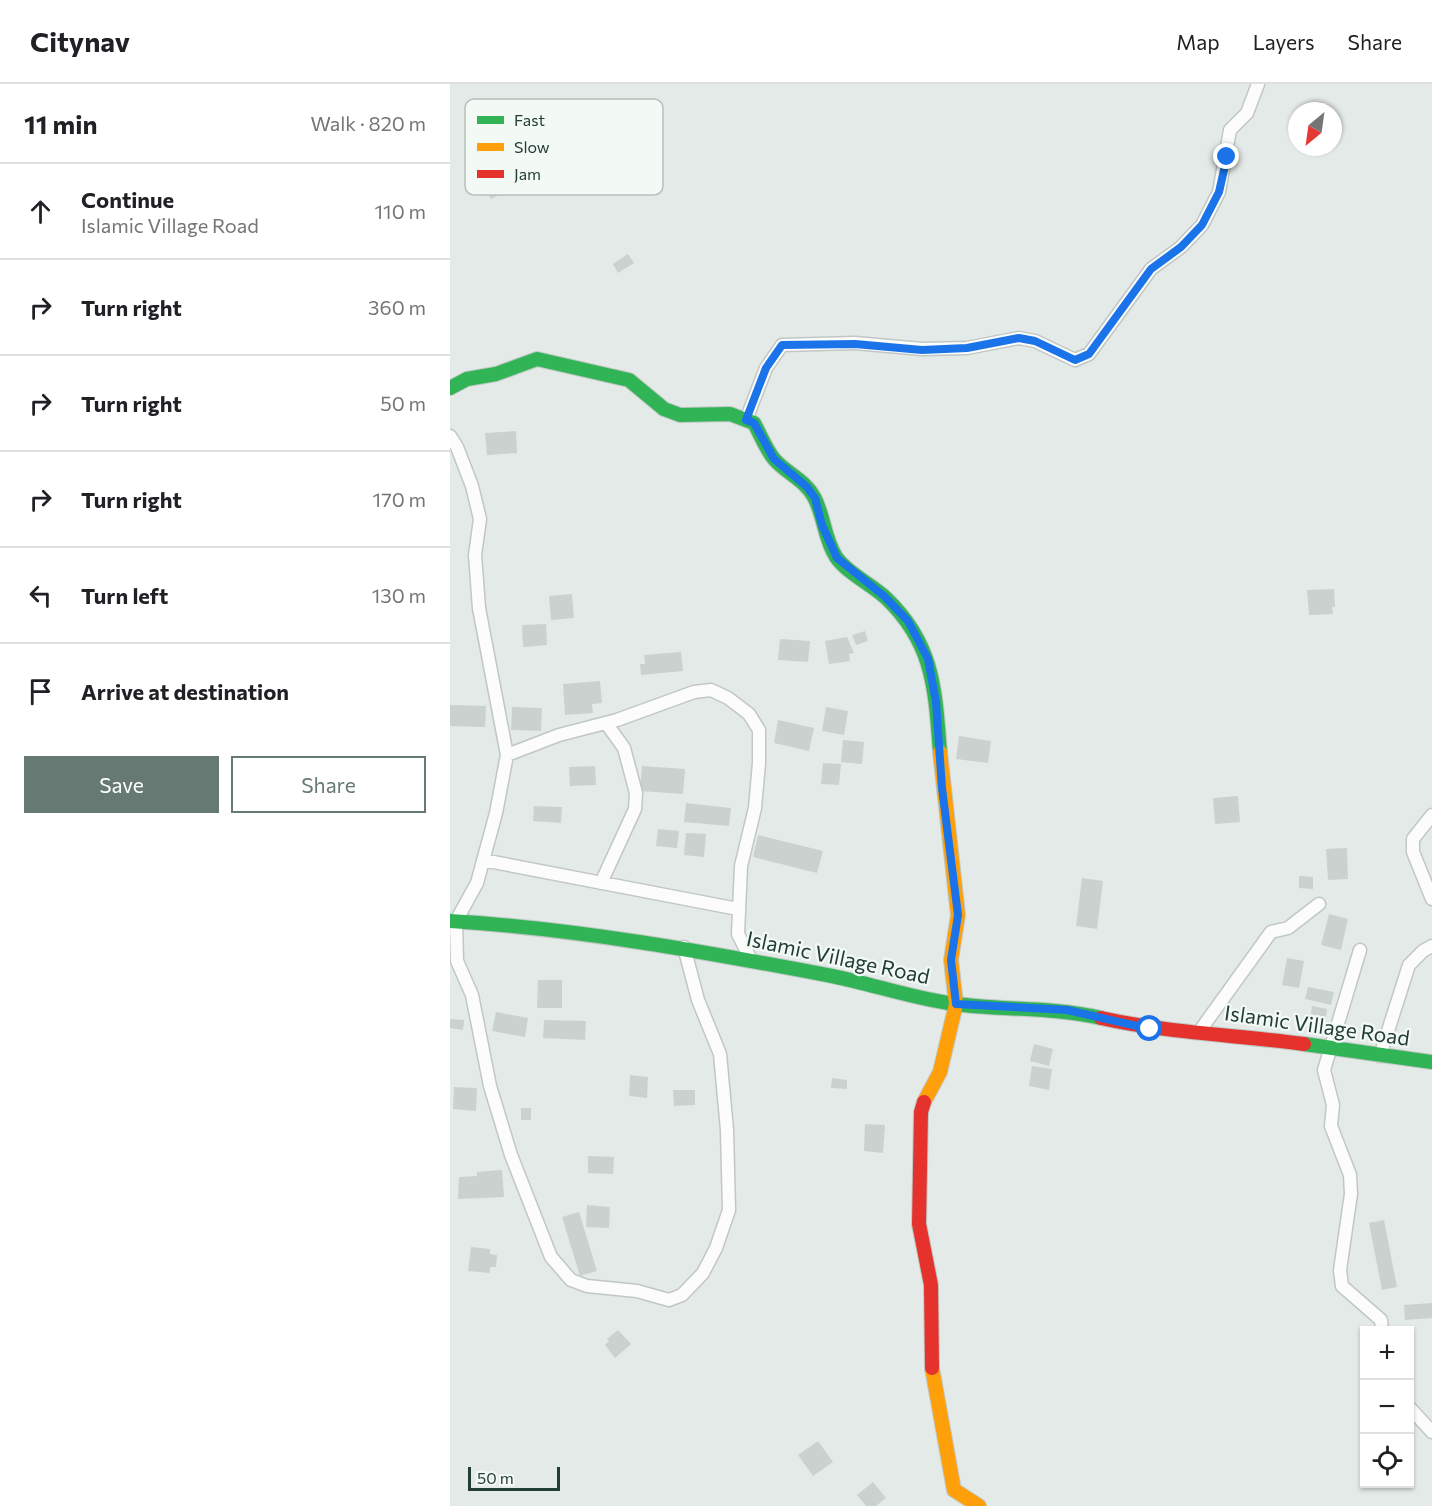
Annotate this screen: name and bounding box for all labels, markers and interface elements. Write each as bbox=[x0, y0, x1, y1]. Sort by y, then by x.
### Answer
text: Citynav bbox=[30, 24, 130, 58]
text: Map bbox=[1176, 29, 1220, 54]
text: Layers bbox=[1253, 29, 1315, 54]
text: Share bbox=[1348, 29, 1402, 54]
legend bbox=[465, 99, 663, 195]
north arrow bbox=[1288, 102, 1342, 156]
text: 11 min bbox=[24, 108, 97, 139]
text: Fast bbox=[514, 110, 545, 129]
text: Walk · 820 m bbox=[310, 111, 426, 135]
text: Slow bbox=[514, 137, 550, 156]
route end bbox=[1213, 143, 1239, 169]
text: Jam bbox=[514, 164, 541, 183]
text: Continue bbox=[81, 186, 174, 213]
icon: ahead bbox=[24, 195, 57, 228]
text: 110 m bbox=[375, 199, 426, 223]
text: Islamic Village Road bbox=[81, 213, 259, 237]
icon: right bbox=[24, 291, 57, 324]
text: Turn right bbox=[81, 294, 182, 321]
text: 360 m bbox=[368, 295, 426, 319]
icon: right bbox=[24, 387, 57, 420]
text: Turn right bbox=[81, 390, 182, 417]
text: 50 m bbox=[380, 391, 426, 415]
icon: right bbox=[24, 483, 57, 516]
text: Turn right bbox=[81, 486, 182, 513]
text: 170 m bbox=[373, 487, 426, 511]
icon: left bbox=[24, 579, 57, 612]
text: Turn left bbox=[81, 582, 168, 609]
text: 130 m bbox=[372, 583, 426, 607]
icon: arrive bbox=[24, 675, 57, 708]
text: Arrive at destination bbox=[81, 678, 289, 705]
button: Save bbox=[24, 756, 219, 813]
button: Share bbox=[231, 756, 426, 813]
street label: Islamic Village Road bbox=[744, 925, 932, 988]
street label: Islamic Village Road bbox=[1223, 999, 1411, 1050]
route start bbox=[1136, 1015, 1162, 1041]
map controls bbox=[1360, 1326, 1414, 1488]
button: + bbox=[1360, 1326, 1414, 1380]
button: − bbox=[1360, 1380, 1414, 1434]
button: locate bbox=[1360, 1434, 1414, 1488]
scale bar bbox=[468, 1464, 560, 1492]
text: 50 m bbox=[477, 1468, 514, 1487]

